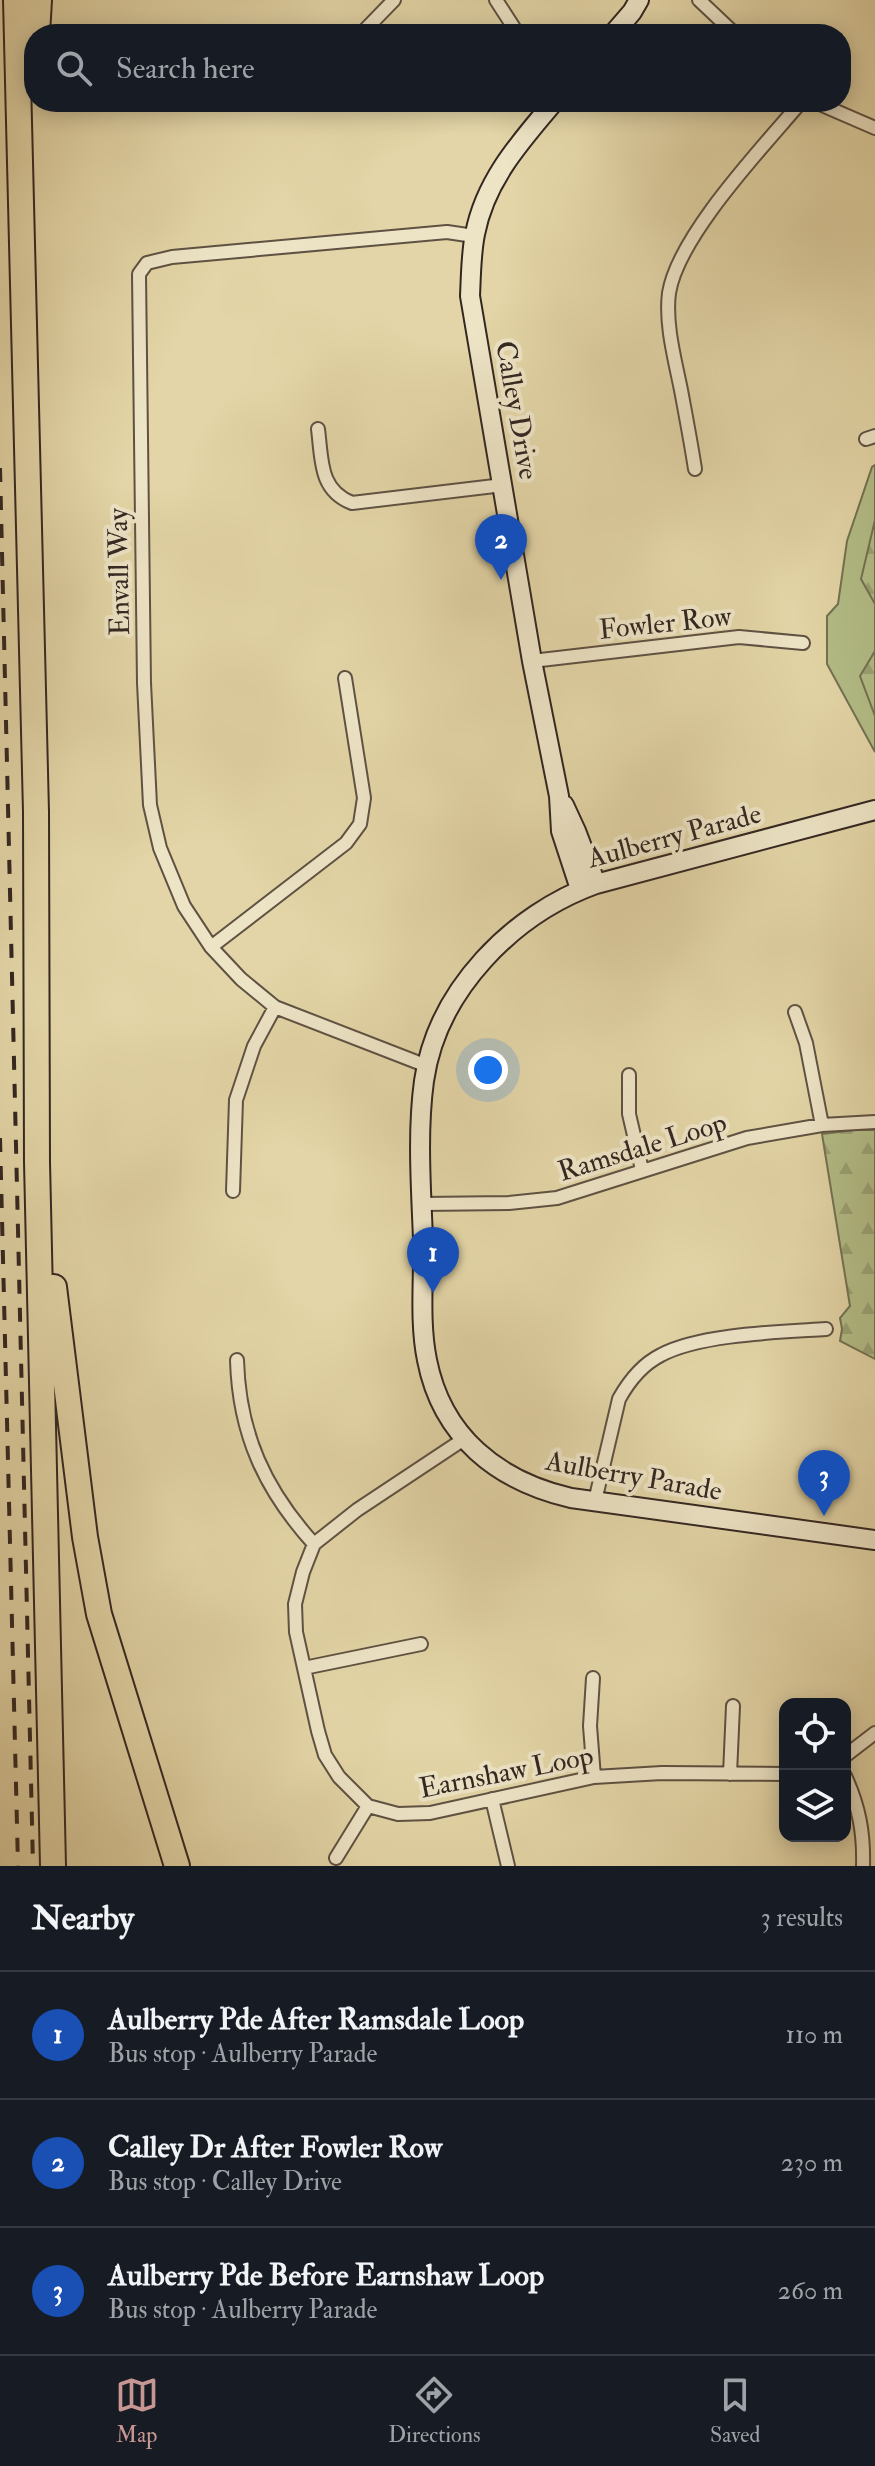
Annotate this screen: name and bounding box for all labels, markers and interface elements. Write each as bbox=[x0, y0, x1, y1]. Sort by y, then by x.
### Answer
search box bbox=[24, 24, 851, 112]
icon: search bbox=[52, 46, 96, 90]
text: Search here bbox=[116, 50, 255, 87]
street label: Calley Drive bbox=[487, 338, 546, 483]
street label: Envall Way bbox=[101, 507, 138, 636]
pin: 2 bbox=[475, 514, 527, 580]
street label: Fowler Row bbox=[597, 599, 734, 648]
street label: Aulberry Parade bbox=[583, 796, 765, 877]
your location bbox=[468, 1050, 508, 1090]
street label: Ramsdale Loop bbox=[554, 1105, 731, 1190]
pin: 1 bbox=[407, 1227, 459, 1293]
street label: Aulberry Parade bbox=[542, 1444, 725, 1509]
pin: 3 bbox=[798, 1450, 850, 1516]
map controls bbox=[779, 1698, 851, 1842]
button: locate bbox=[779, 1698, 851, 1770]
street label: Earnshaw Loop bbox=[416, 1738, 596, 1807]
button: layers bbox=[779, 1770, 851, 1842]
text: Nearby bbox=[32, 1897, 134, 1940]
text: 3 results bbox=[761, 1902, 843, 1934]
text: Aulberry Pde After Ramsdale Loop bbox=[108, 2001, 524, 2038]
text: 1 bbox=[53, 2019, 63, 2051]
text: 110 m bbox=[786, 2019, 843, 2051]
text: Bus stop · Aulberry Parade bbox=[108, 2038, 377, 2070]
text: Calley Dr After Fowler Row bbox=[108, 2129, 442, 2166]
text: 2 bbox=[51, 2147, 65, 2179]
text: 230 m bbox=[781, 2147, 843, 2179]
text: Bus stop · Calley Drive bbox=[108, 2166, 342, 2198]
text: Aulberry Pde Before Earnshaw Loop bbox=[108, 2257, 544, 2294]
text: 3 bbox=[53, 2275, 63, 2307]
text: 260 m bbox=[778, 2275, 843, 2307]
text: Bus stop · Aulberry Parade bbox=[108, 2294, 377, 2326]
tab: Map bbox=[115, 2373, 159, 2449]
tab: Directions bbox=[388, 2373, 481, 2449]
tab: Saved bbox=[710, 2373, 760, 2449]

